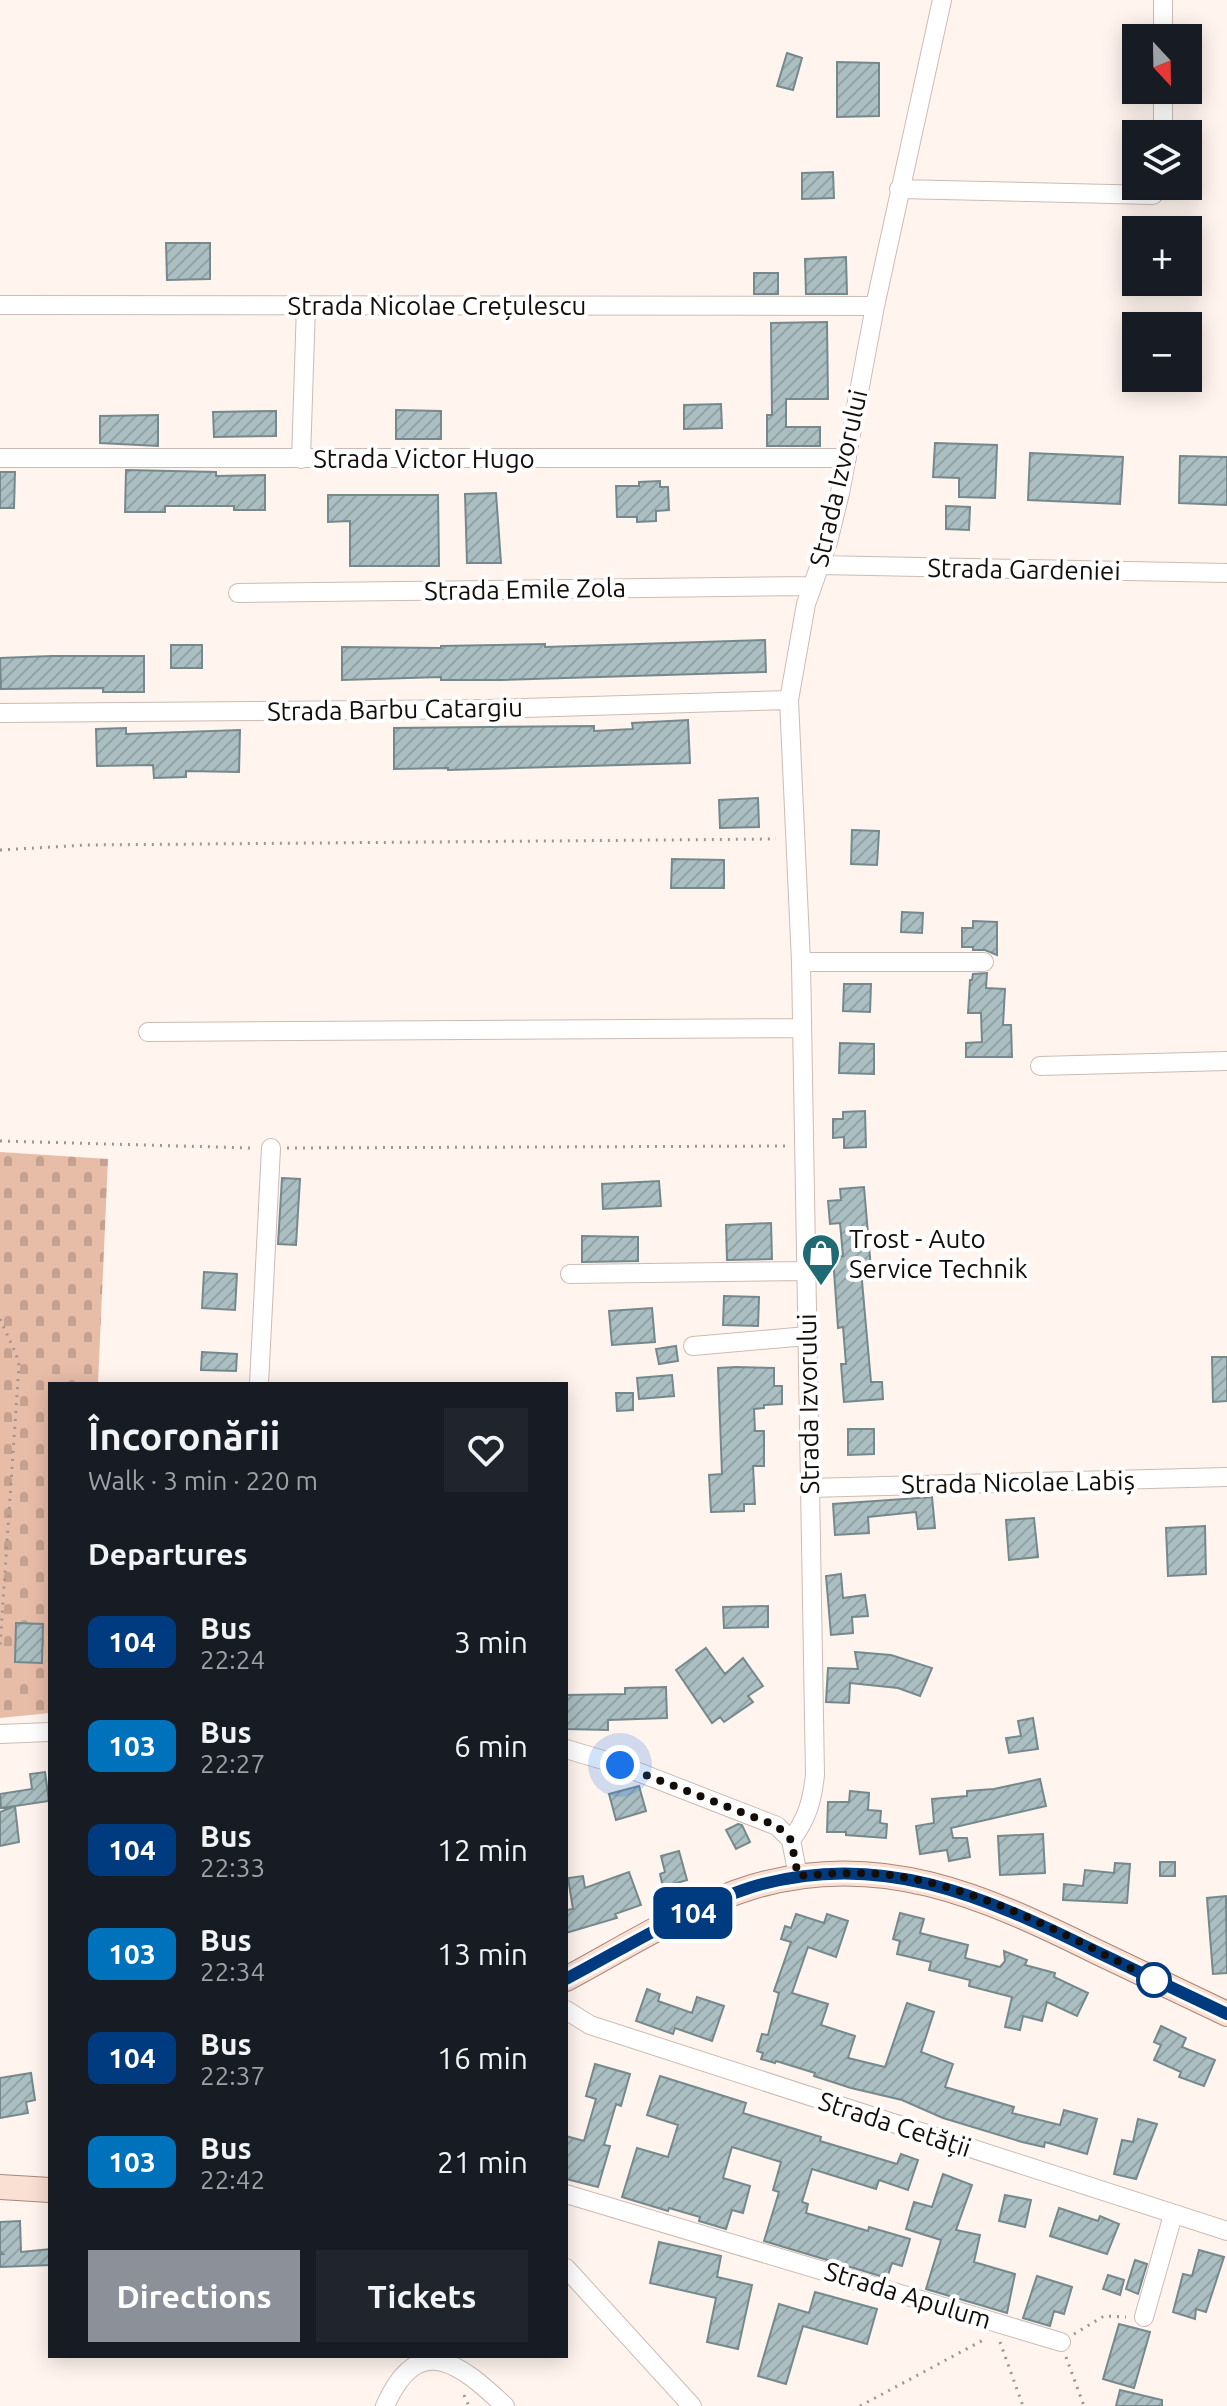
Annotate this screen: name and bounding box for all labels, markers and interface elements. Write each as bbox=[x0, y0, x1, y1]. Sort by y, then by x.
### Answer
north arrow bbox=[1122, 24, 1202, 104]
map controls bbox=[1122, 24, 1202, 392]
button: layers bbox=[1122, 120, 1202, 200]
button: + bbox=[1122, 216, 1202, 296]
street label: Strada Nicolae Crețulescu bbox=[288, 291, 586, 320]
button: − bbox=[1122, 312, 1202, 392]
street label: Strada Izvorului bbox=[804, 387, 872, 569]
street label: Strada Victor Hugo bbox=[313, 444, 535, 473]
street label: Strada Gardeniei bbox=[927, 553, 1121, 585]
street label: Strada Emile Zola bbox=[424, 573, 626, 605]
street label: Strada Barbu Catargiu bbox=[267, 692, 523, 726]
place label: Trost - Auto Service Technik bbox=[849, 1224, 1028, 1283]
shop icon: Trost - Auto Service Technik bbox=[800, 1232, 842, 1287]
street label: Strada Izvorului bbox=[792, 1313, 824, 1495]
button: heart bbox=[444, 1408, 528, 1492]
text: Încoronării bbox=[88, 1415, 280, 1457]
street label: Strada Nicolae Labiș bbox=[901, 1465, 1135, 1499]
text: Walk · 3 min · 220 m bbox=[88, 1466, 318, 1495]
text: Departures bbox=[88, 1537, 248, 1571]
text: Bus bbox=[200, 1611, 252, 1645]
text: 3 min bbox=[454, 1625, 528, 1659]
text: 104 bbox=[108, 1626, 156, 1657]
text: 22:24 bbox=[200, 1645, 265, 1674]
text: Bus bbox=[200, 1715, 252, 1749]
text: 6 min bbox=[454, 1729, 528, 1763]
text: 103 bbox=[108, 1730, 156, 1761]
your location bbox=[600, 1745, 640, 1785]
text: 22:27 bbox=[200, 1749, 265, 1778]
text: Bus bbox=[200, 1819, 252, 1853]
text: 12 min bbox=[437, 1833, 528, 1867]
text: 104 bbox=[108, 1834, 156, 1865]
text: 22:33 bbox=[200, 1853, 265, 1882]
line badge: 104 bbox=[647, 1887, 739, 1939]
text: 104 bbox=[669, 1897, 717, 1928]
text: Bus bbox=[200, 1923, 252, 1957]
text: 13 min bbox=[437, 1937, 528, 1971]
text: 103 bbox=[108, 1938, 156, 1969]
text: 22:34 bbox=[200, 1957, 265, 1986]
unlabelled marker bbox=[1137, 1963, 1171, 1997]
text: Bus bbox=[200, 2027, 252, 2061]
text: 16 min bbox=[437, 2041, 528, 2075]
text: 104 bbox=[108, 2042, 156, 2073]
text: 22:37 bbox=[200, 2061, 265, 2090]
street label: Strada Cetății bbox=[815, 2086, 975, 2162]
text: Bus bbox=[200, 2131, 252, 2165]
text: 21 min bbox=[437, 2145, 528, 2179]
text: 103 bbox=[108, 2146, 156, 2177]
text: 22:42 bbox=[200, 2165, 265, 2194]
button: Directions bbox=[88, 2250, 300, 2342]
button: Tickets bbox=[316, 2250, 528, 2342]
street label: Strada Apulum bbox=[821, 2256, 995, 2334]

